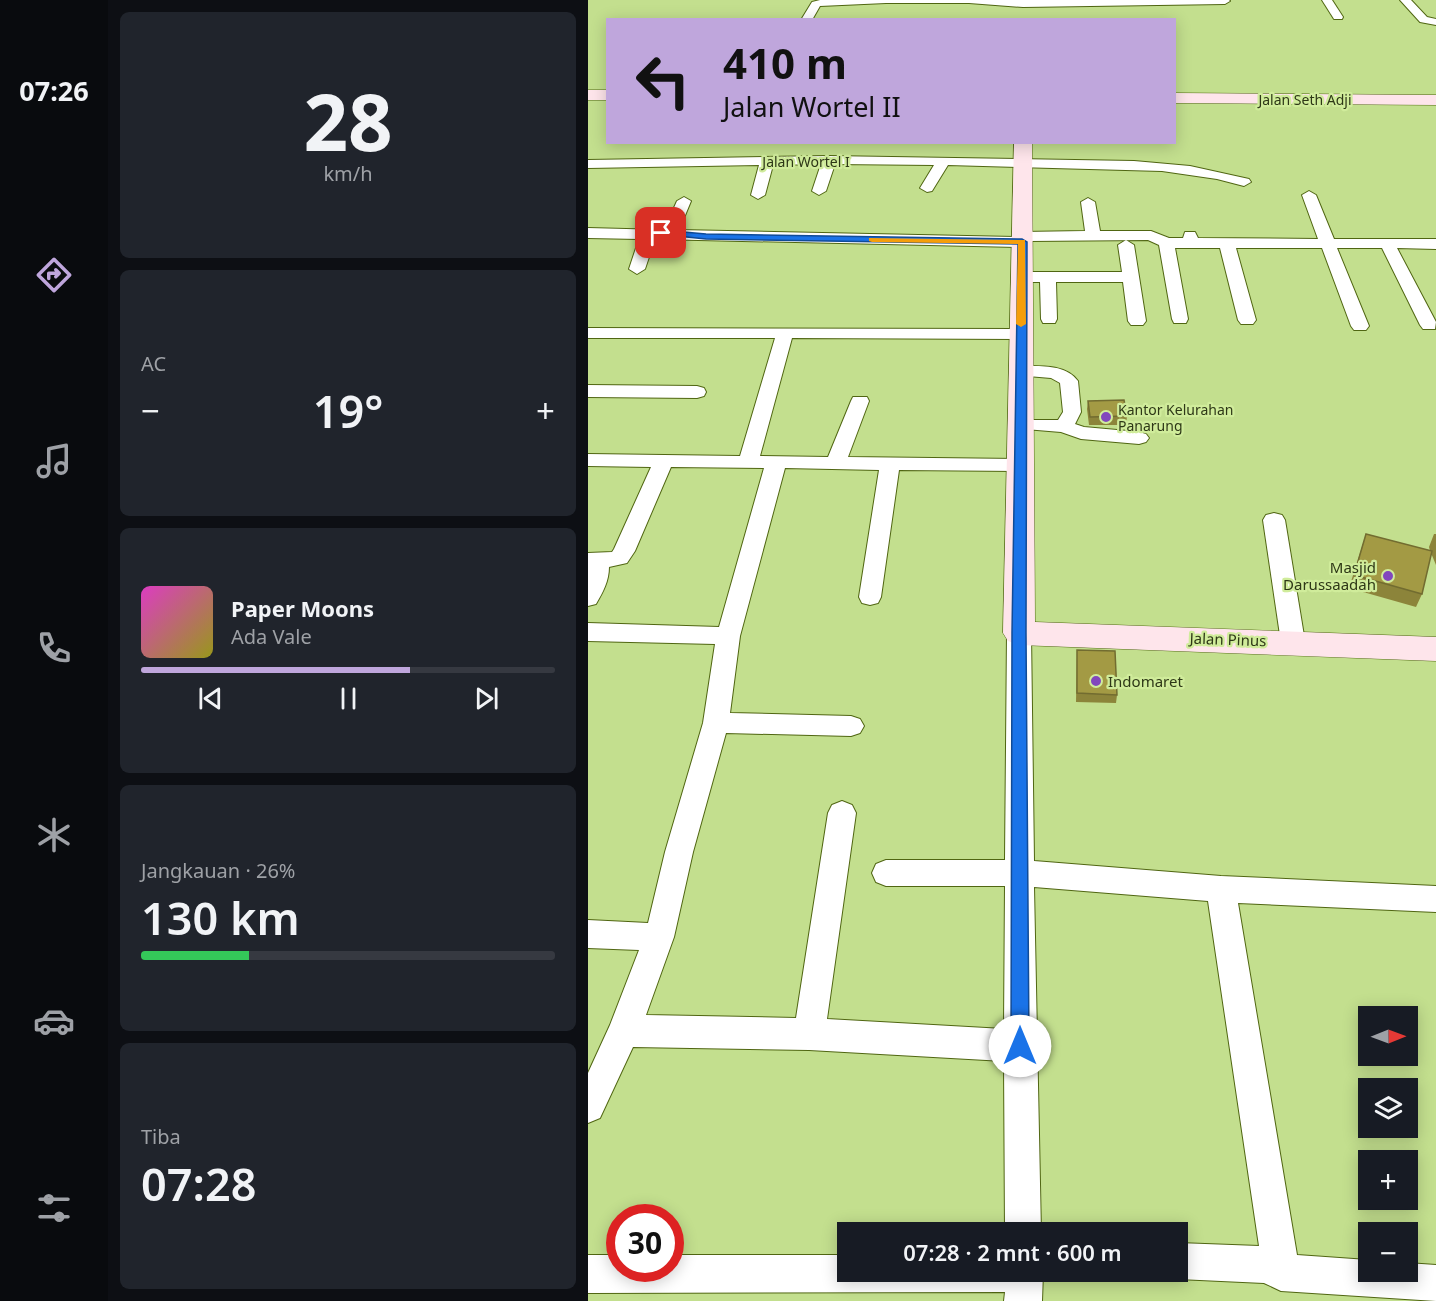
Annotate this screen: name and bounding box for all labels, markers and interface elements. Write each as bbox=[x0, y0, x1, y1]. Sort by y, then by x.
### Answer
text: 410 m bbox=[723, 34, 847, 91]
icon: left bbox=[624, 42, 702, 120]
text: 28 bbox=[303, 68, 393, 174]
text: 07:26 bbox=[19, 72, 89, 109]
text: Jalan Wortel II bbox=[723, 88, 901, 125]
street label: Jalan Seth Adji bbox=[1256, 90, 1352, 109]
street label: Jalan Wortel I bbox=[760, 152, 850, 171]
text: km/h bbox=[323, 160, 373, 187]
pin bbox=[635, 207, 686, 258]
icon: arrive bbox=[644, 216, 677, 249]
icon: directions bbox=[33, 254, 75, 296]
text: AC bbox=[141, 350, 166, 377]
text: 19° bbox=[313, 380, 383, 441]
text: − bbox=[141, 388, 160, 433]
text: + bbox=[536, 388, 555, 433]
place label: Kantor Kelurahan Panarung bbox=[1118, 400, 1233, 435]
marker: Kantor Kelurahan Panarung bbox=[1099, 410, 1113, 424]
icon: music bbox=[33, 440, 75, 482]
place label: Masjid Darussaadah bbox=[1283, 557, 1376, 594]
marker: Masjid Darussaadah bbox=[1381, 569, 1395, 583]
text: Paper Moons bbox=[231, 593, 374, 623]
text: Ada Vale bbox=[231, 623, 312, 650]
icon: phone bbox=[33, 627, 75, 669]
street label: Jalan Pinus bbox=[1187, 628, 1267, 650]
place label: Indomaret bbox=[1108, 671, 1183, 691]
marker: Indomaret bbox=[1089, 674, 1103, 688]
icon: previous bbox=[194, 682, 227, 715]
icon: pause bbox=[332, 682, 365, 715]
icon: next bbox=[470, 682, 503, 715]
icon: climate bbox=[33, 814, 75, 856]
text: Jangkauan · 26% bbox=[141, 857, 295, 884]
text: 130 km bbox=[141, 887, 300, 948]
icon: car bbox=[33, 1000, 75, 1042]
north arrow bbox=[1358, 1006, 1418, 1066]
map controls bbox=[1358, 1006, 1418, 1282]
position arrow bbox=[988, 1014, 1052, 1078]
button: layers bbox=[1358, 1078, 1418, 1138]
text: Tiba bbox=[141, 1123, 181, 1150]
button: + bbox=[1358, 1150, 1418, 1210]
text: 07:28 bbox=[141, 1153, 256, 1214]
icon: filters bbox=[33, 1187, 75, 1229]
speed limit sign: 30 bbox=[606, 1204, 684, 1282]
button: − bbox=[1358, 1222, 1418, 1282]
text: 07:28 · 2 mnt · 600 m bbox=[903, 1237, 1122, 1267]

